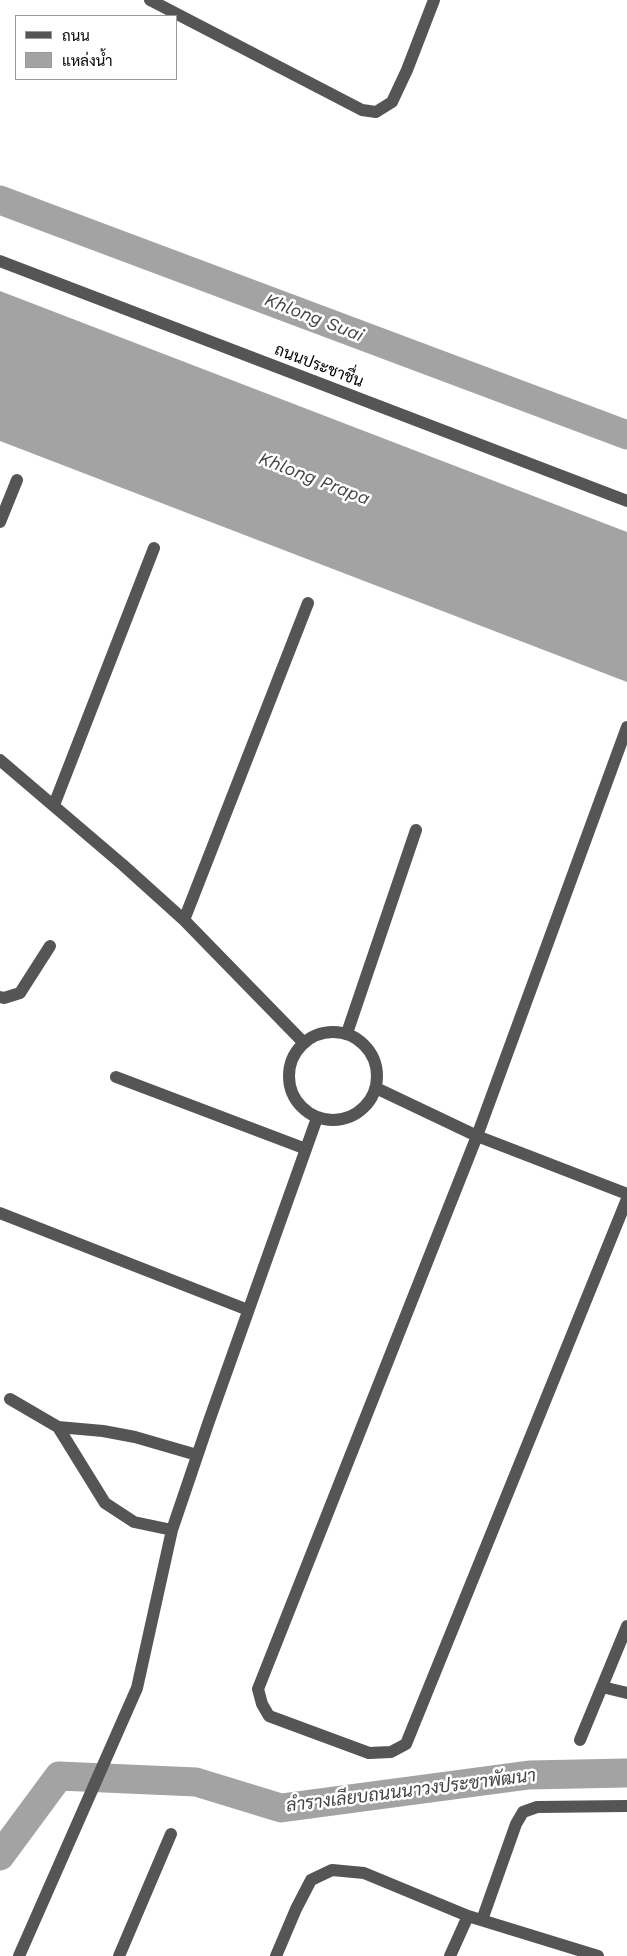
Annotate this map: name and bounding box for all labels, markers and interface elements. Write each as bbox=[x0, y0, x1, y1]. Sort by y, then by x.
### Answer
legend bbox=[15, 15, 178, 80]
text: ถนน bbox=[62, 27, 90, 45]
text: แหล่งน้ำ bbox=[62, 52, 113, 70]
water label: Khlong Suai bbox=[262, 289, 366, 347]
street label: ถนนประชาชื่น bbox=[272, 340, 366, 392]
water label: Khlong Prapa bbox=[255, 448, 373, 510]
water label: ลำรางเลียบถนนนาวงประชาพัฒนา bbox=[285, 1765, 537, 1817]

